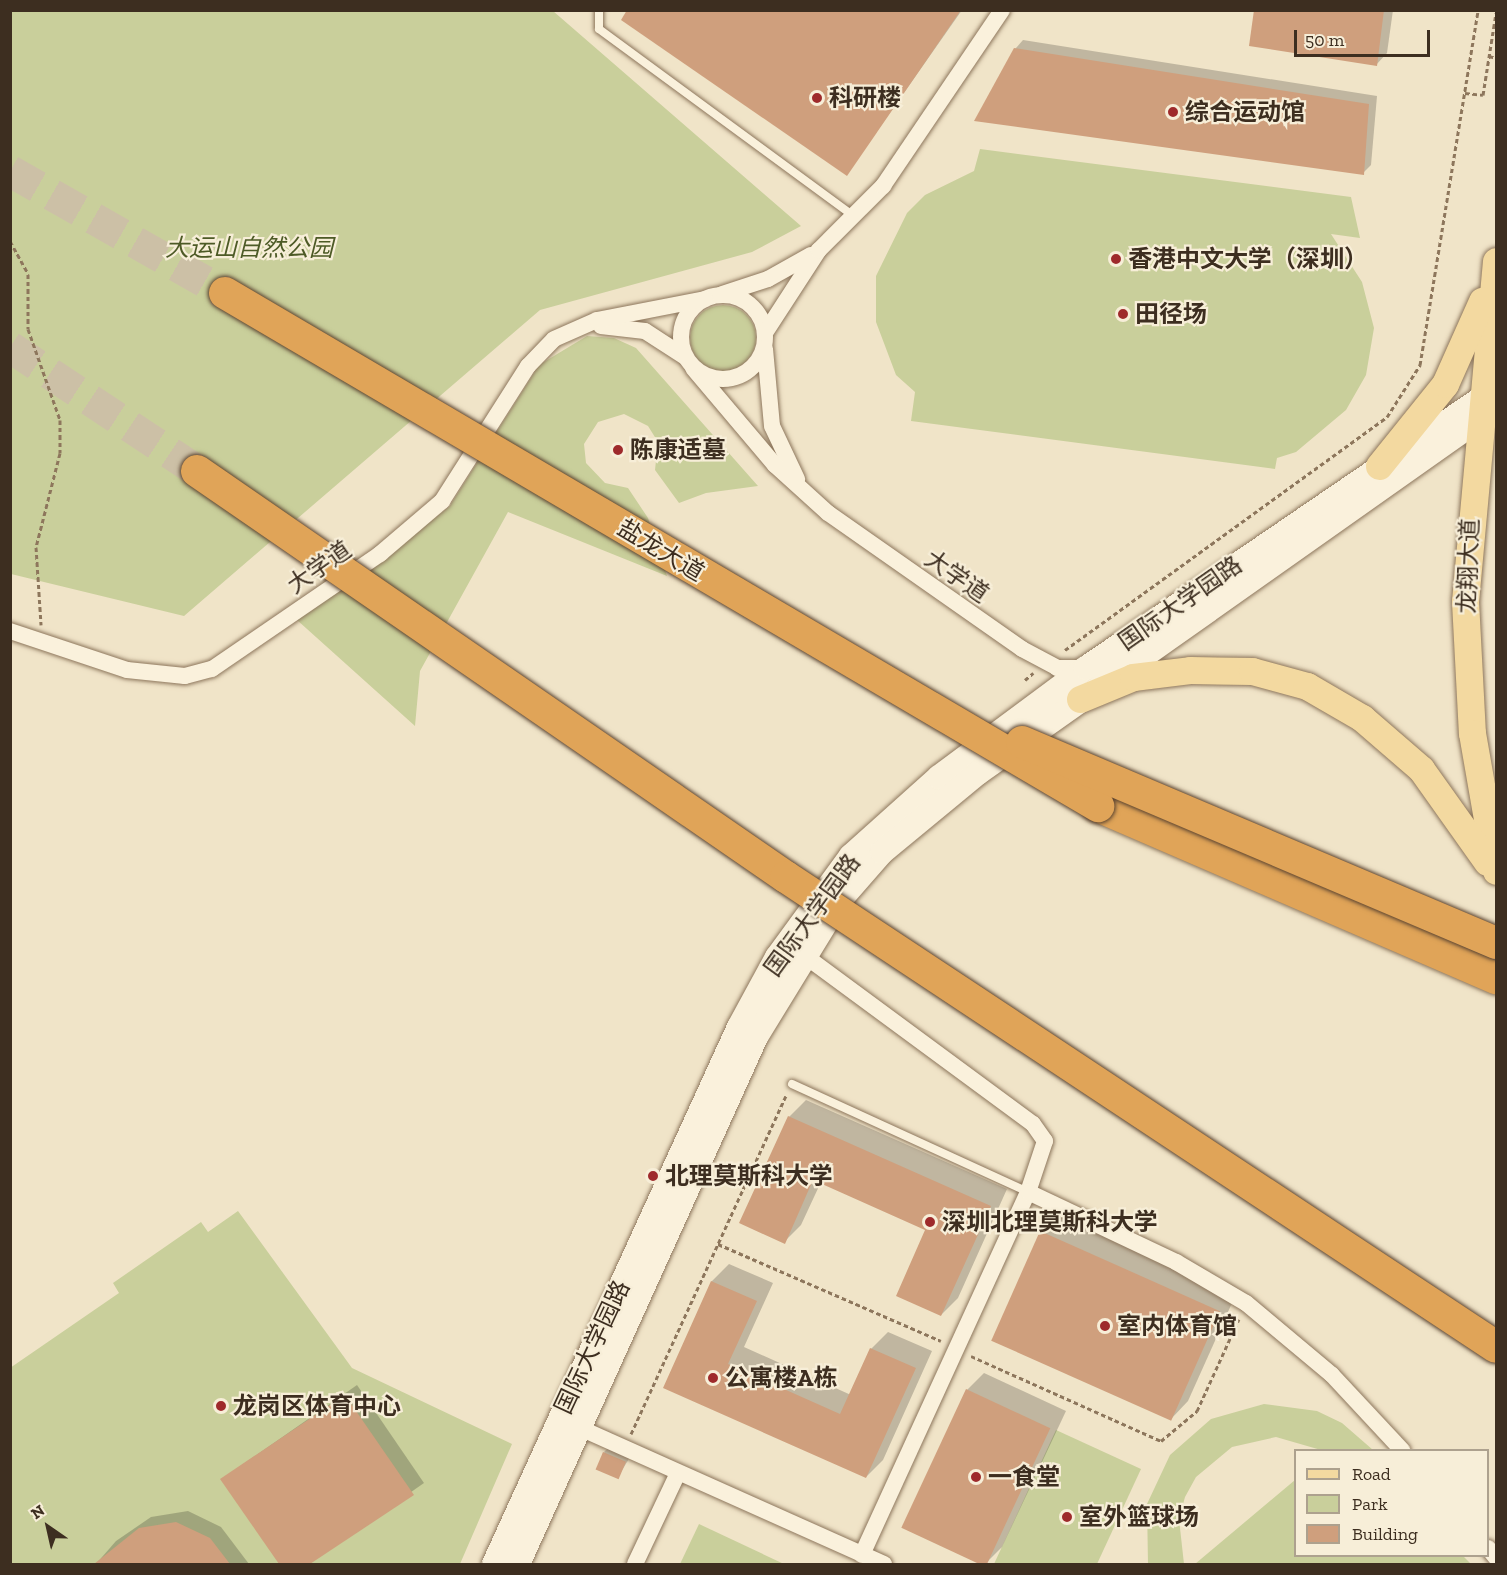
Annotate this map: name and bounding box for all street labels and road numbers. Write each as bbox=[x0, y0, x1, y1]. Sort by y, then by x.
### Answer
street label: 盐龙大道 bbox=[612, 513, 710, 587]
street label: 龙翔大道 bbox=[1452, 518, 1484, 614]
street label: 大学道 bbox=[281, 535, 357, 599]
street label: 大学道 bbox=[919, 544, 995, 608]
street label: 国际大学园路 bbox=[1113, 550, 1247, 656]
street label: 国际大学园路 bbox=[758, 848, 866, 982]
street label: 国际大学园路 bbox=[549, 1276, 635, 1418]

